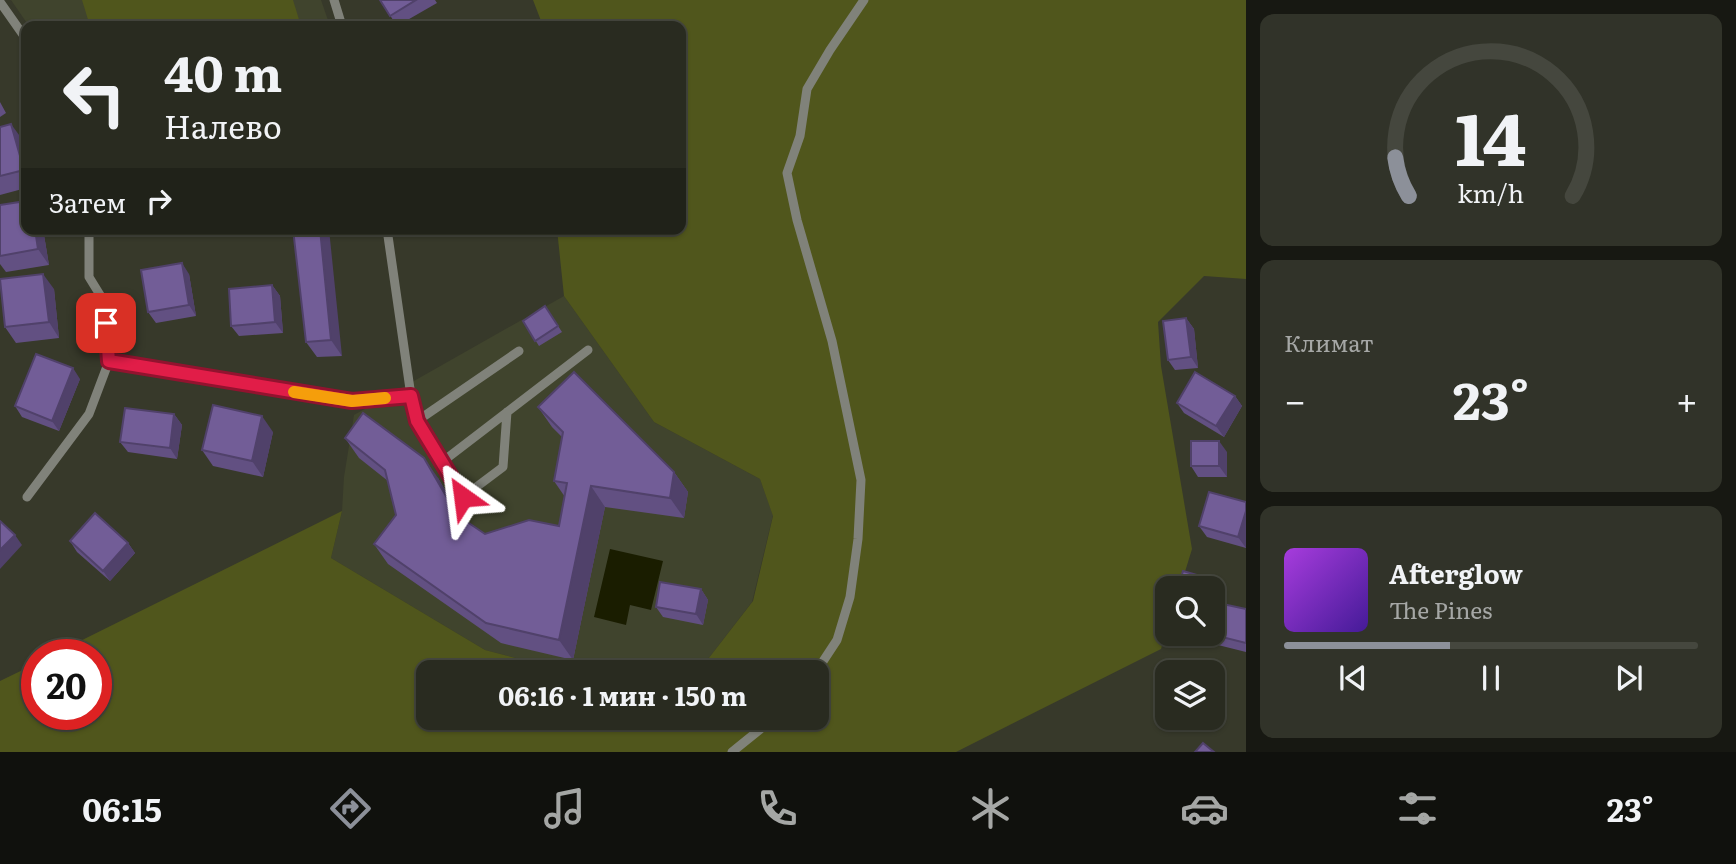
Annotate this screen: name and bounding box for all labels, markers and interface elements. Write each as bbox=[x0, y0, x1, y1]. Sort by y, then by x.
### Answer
text: 40 m bbox=[164, 34, 282, 107]
icon: left bbox=[49, 49, 140, 140]
text: 14 bbox=[1455, 80, 1527, 188]
text: Налево bbox=[164, 101, 282, 149]
text: km/h bbox=[1458, 174, 1524, 211]
text: Затем bbox=[49, 182, 126, 221]
icon: right bbox=[140, 182, 178, 220]
pin bbox=[76, 293, 136, 353]
icon: arrive bbox=[87, 304, 125, 342]
text: Климат bbox=[1284, 325, 1374, 359]
text: 23° bbox=[1453, 359, 1529, 436]
text: − bbox=[1284, 370, 1306, 427]
text: + bbox=[1676, 370, 1698, 427]
position arrow bbox=[426, 460, 500, 534]
text: Afterglow bbox=[1389, 553, 1523, 592]
map controls bbox=[1155, 576, 1225, 730]
button: search bbox=[1155, 576, 1225, 646]
text: The Pines bbox=[1389, 592, 1492, 626]
speed limit sign: 20 bbox=[21, 639, 112, 730]
icon: previous bbox=[1334, 659, 1372, 697]
icon: pause bbox=[1472, 659, 1510, 697]
icon: next bbox=[1610, 659, 1648, 697]
button: layers bbox=[1155, 660, 1225, 730]
text: 06:16 · 1 мин · 150 m bbox=[498, 675, 747, 714]
text: 06:15 bbox=[82, 784, 162, 832]
icon: directions bbox=[326, 784, 375, 833]
icon: music bbox=[540, 784, 589, 833]
icon: phone bbox=[753, 784, 802, 833]
icon: climate bbox=[966, 784, 1015, 833]
icon: car bbox=[1180, 784, 1229, 833]
icon: filters bbox=[1393, 784, 1442, 833]
text: 23° bbox=[1607, 784, 1654, 832]

